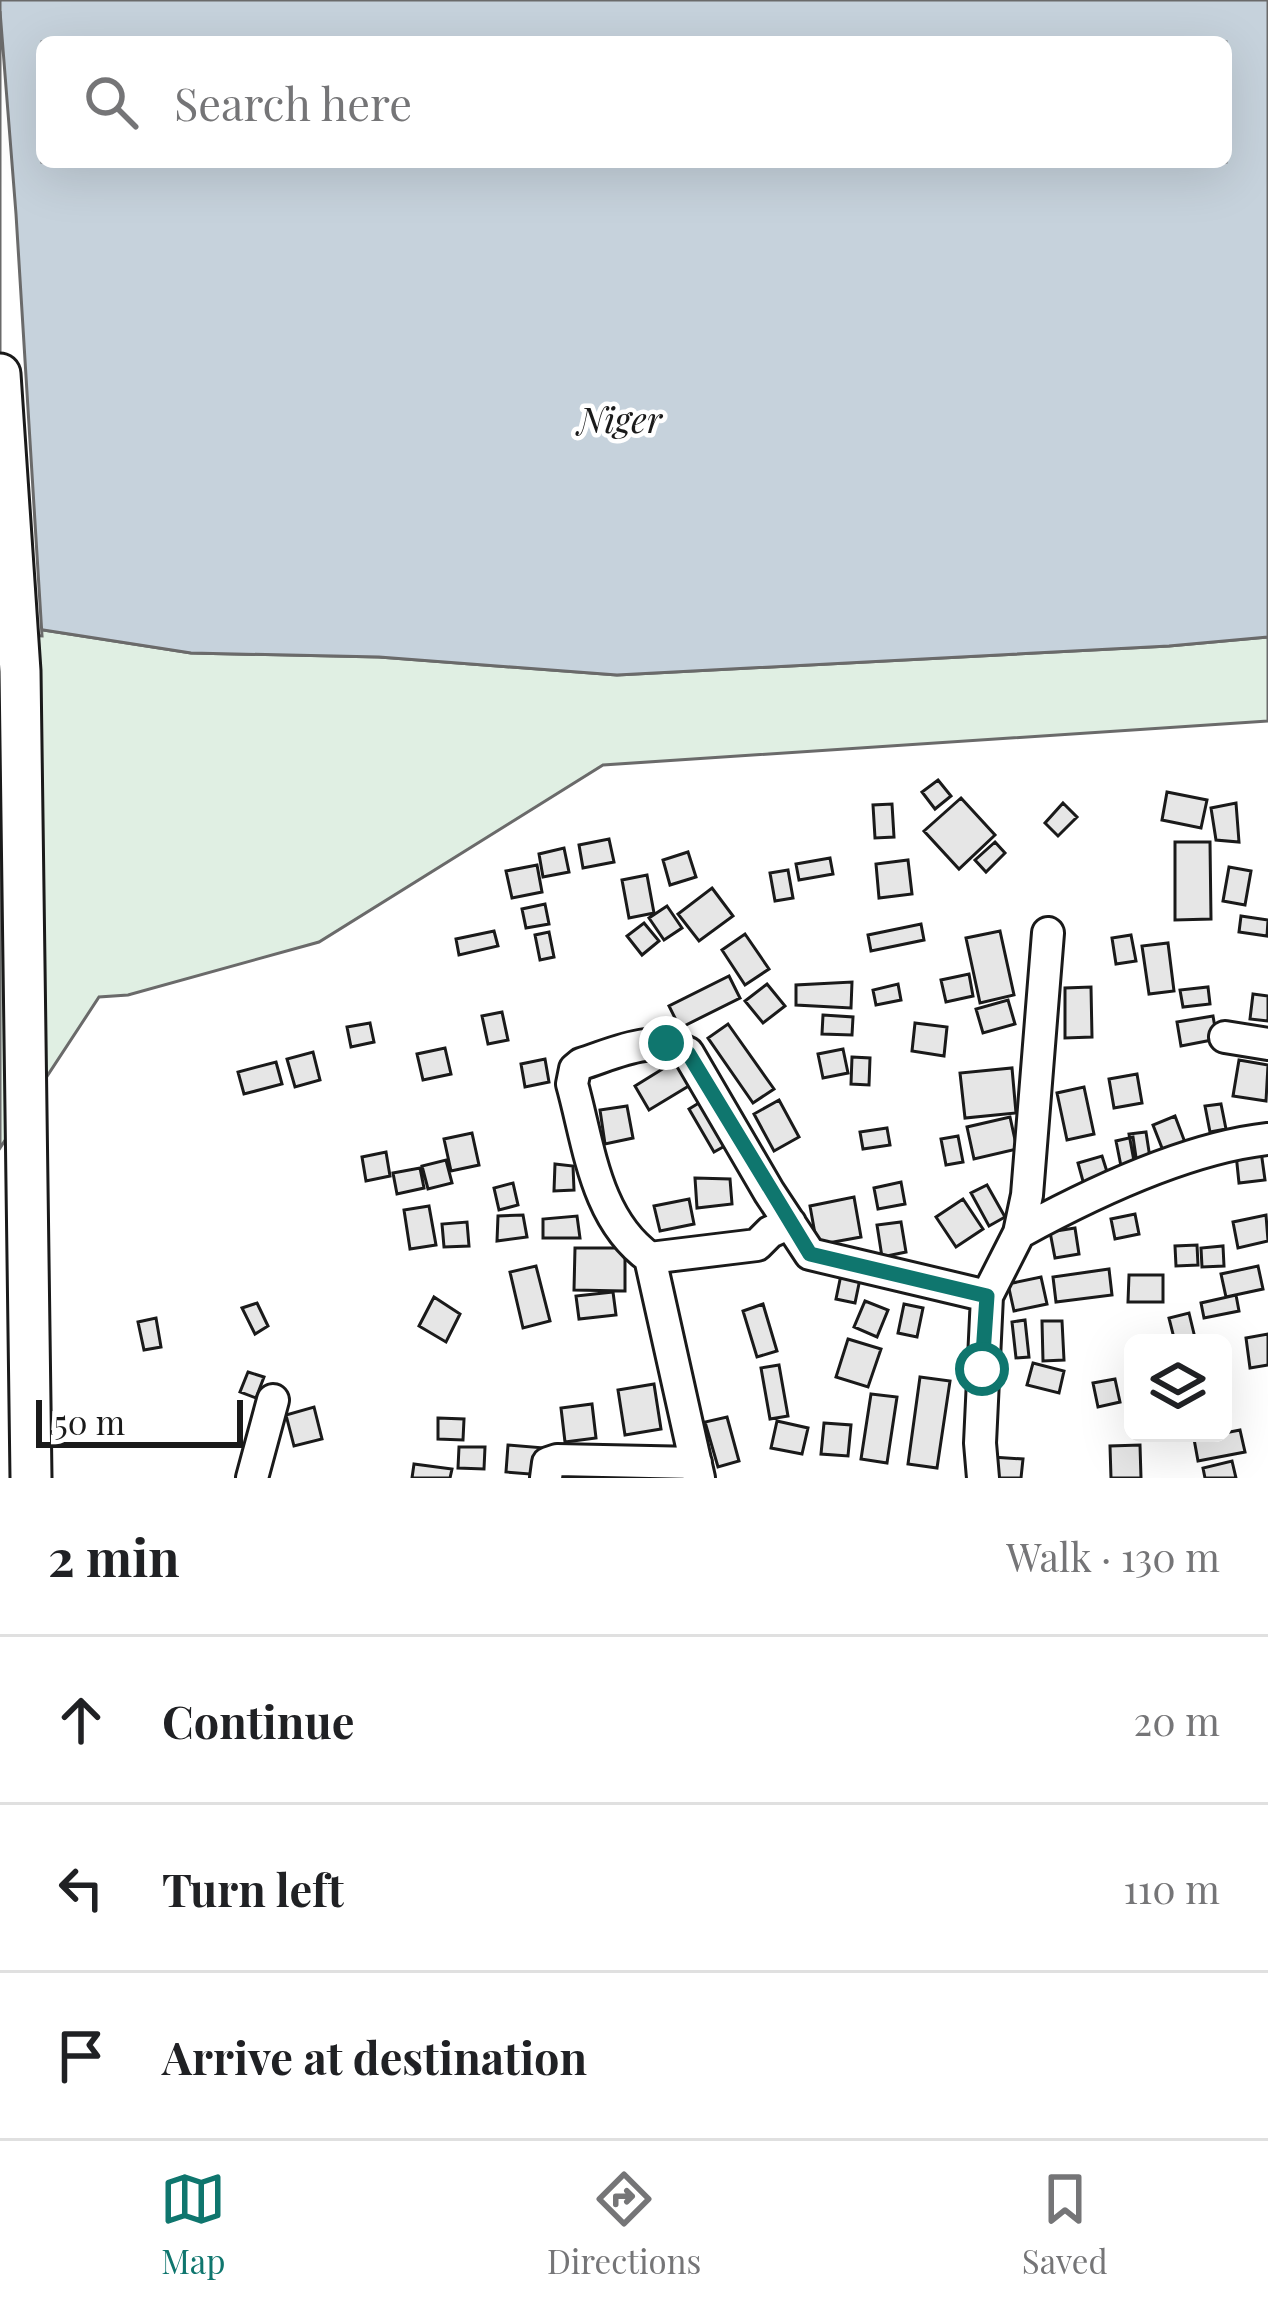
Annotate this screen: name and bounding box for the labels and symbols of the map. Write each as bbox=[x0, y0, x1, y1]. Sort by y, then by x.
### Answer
water label: Niger bbox=[575, 394, 664, 442]
route end bbox=[639, 1016, 693, 1070]
route start bbox=[955, 1342, 1009, 1396]
scale bar bbox=[36, 1394, 243, 1447]

